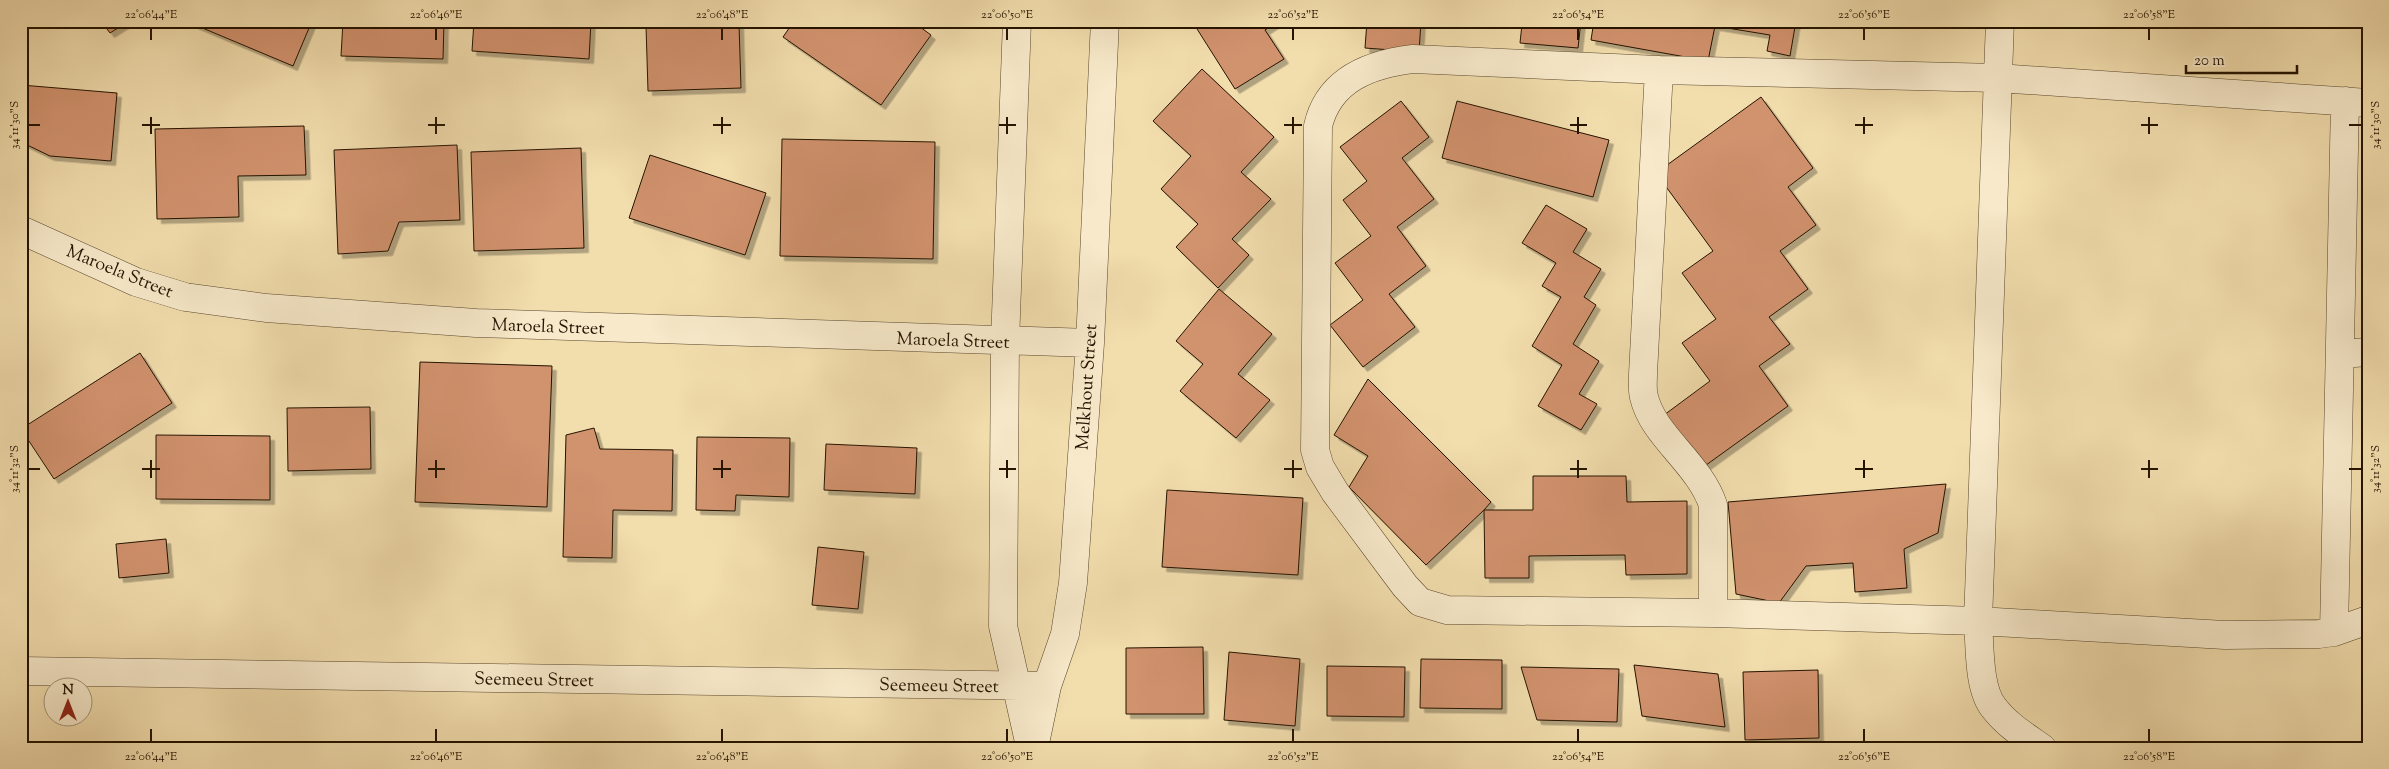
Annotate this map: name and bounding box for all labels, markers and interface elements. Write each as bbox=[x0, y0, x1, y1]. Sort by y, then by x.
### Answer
text: 22°06'44"E bbox=[125, 6, 178, 24]
text: 22°06'46"E bbox=[410, 6, 463, 24]
text: 22°06'48"E bbox=[696, 6, 749, 24]
text: 22°06'50"E bbox=[981, 6, 1034, 24]
text: 22°06'52"E bbox=[1267, 6, 1319, 24]
text: 22°06'54"E bbox=[1552, 6, 1605, 24]
text: 22°06'56"E bbox=[1838, 6, 1891, 24]
text: 22°06'58"E bbox=[2123, 6, 2176, 24]
scale bar bbox=[2186, 42, 2298, 74]
text: 20 m bbox=[2194, 51, 2225, 72]
text: 34°11'30"S bbox=[6, 101, 24, 149]
text: 34°11'30"S bbox=[2367, 101, 2385, 149]
street label: Maroela Street bbox=[62, 240, 177, 306]
street label: Maroela Street bbox=[491, 313, 605, 343]
street label: Melkhout Street bbox=[1071, 323, 1105, 451]
street label: Maroela Street bbox=[896, 327, 1010, 357]
text: 34°11'32"S bbox=[6, 445, 24, 493]
text: 34°11'32"S bbox=[2367, 445, 2385, 493]
street label: Seemeeu Street bbox=[474, 667, 594, 695]
street label: Seemeeu Street bbox=[879, 673, 999, 701]
north arrow bbox=[42, 676, 92, 726]
text: N bbox=[62, 681, 74, 701]
text: 22°06'44"E bbox=[125, 748, 178, 766]
text: 22°06'46"E bbox=[410, 748, 463, 766]
text: 22°06'48"E bbox=[696, 748, 749, 766]
text: 22°06'50"E bbox=[981, 748, 1034, 766]
text: 22°06'52"E bbox=[1267, 748, 1319, 766]
text: 22°06'54"E bbox=[1552, 748, 1605, 766]
text: 22°06'56"E bbox=[1838, 748, 1891, 766]
text: 22°06'58"E bbox=[2123, 748, 2176, 766]

